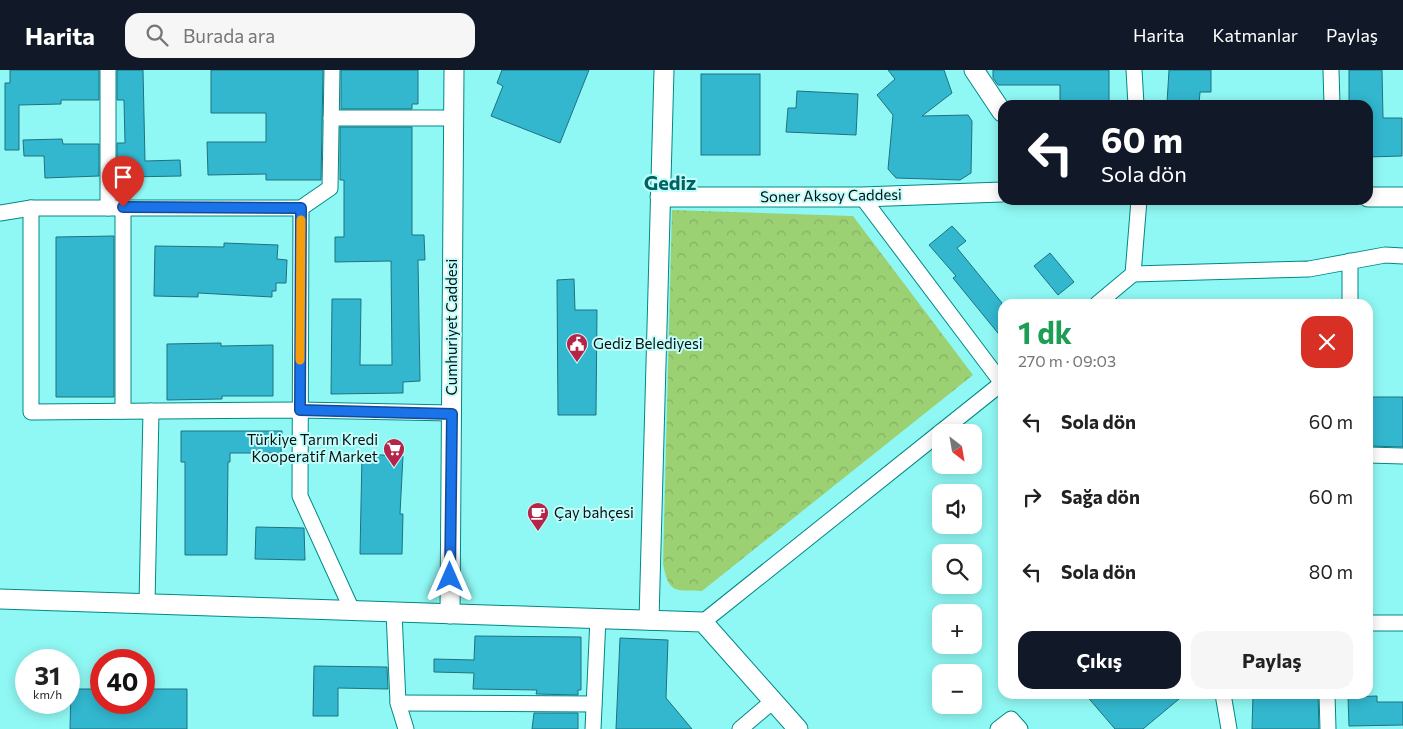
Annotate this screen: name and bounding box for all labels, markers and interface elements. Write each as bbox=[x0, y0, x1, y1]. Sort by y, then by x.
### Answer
search box bbox=[125, 13, 475, 58]
text: Harita bbox=[25, 21, 95, 50]
icon: search bbox=[143, 21, 171, 49]
text: Burada ara bbox=[183, 24, 275, 47]
text: Harita bbox=[1133, 24, 1185, 46]
text: Katmanlar bbox=[1213, 24, 1298, 46]
text: Paylaş bbox=[1326, 24, 1378, 46]
text: 60 m bbox=[1101, 117, 1183, 160]
icon: left bbox=[1018, 120, 1083, 185]
pin bbox=[102, 156, 144, 207]
text: Sola dön bbox=[1101, 160, 1187, 187]
icon: arrive bbox=[109, 163, 137, 191]
district label: Gediz bbox=[644, 170, 696, 194]
street label: Soner Aksoy Caddesi bbox=[760, 185, 902, 205]
street label: Cumhuriyet Caddesi bbox=[442, 259, 460, 395]
text: 1 dk bbox=[1018, 313, 1072, 350]
button: close bbox=[1301, 316, 1353, 368]
public building icon: Gediz Belediyesi bbox=[565, 332, 589, 363]
place label: Gediz Belediyesi bbox=[593, 334, 703, 352]
text: 270 m · 09:03 bbox=[1018, 351, 1116, 370]
icon: left bbox=[1018, 408, 1046, 436]
text: Sola dön bbox=[1061, 410, 1136, 433]
text: 60 m bbox=[1309, 410, 1353, 433]
north arrow bbox=[932, 424, 982, 474]
map controls bbox=[932, 424, 982, 714]
place label: Türkiye Tarım Kredi Kooperatif Market bbox=[247, 430, 378, 465]
supermarket icon: Türkiye Tarım Kredi Kooperatif Market bbox=[382, 437, 406, 468]
icon: right bbox=[1018, 483, 1046, 511]
button: sound bbox=[932, 484, 982, 534]
text: Sağa dön bbox=[1061, 485, 1140, 508]
text: 60 m bbox=[1309, 485, 1353, 508]
cafe icon: Çay bahçesi bbox=[526, 501, 550, 532]
place label: Çay bahçesi bbox=[554, 503, 634, 521]
button: search bbox=[932, 544, 982, 594]
position arrow bbox=[423, 550, 475, 602]
icon: left bbox=[1018, 558, 1046, 586]
text: Sola dön bbox=[1061, 560, 1136, 583]
text: 80 m bbox=[1309, 560, 1353, 583]
button: + bbox=[932, 604, 982, 654]
button: Çıkış bbox=[1018, 631, 1181, 689]
button: Paylaş bbox=[1191, 631, 1353, 689]
speed limit sign: 40 bbox=[90, 649, 155, 714]
text: 31 bbox=[35, 660, 60, 690]
button: − bbox=[932, 664, 982, 714]
text: km/h bbox=[33, 687, 62, 701]

